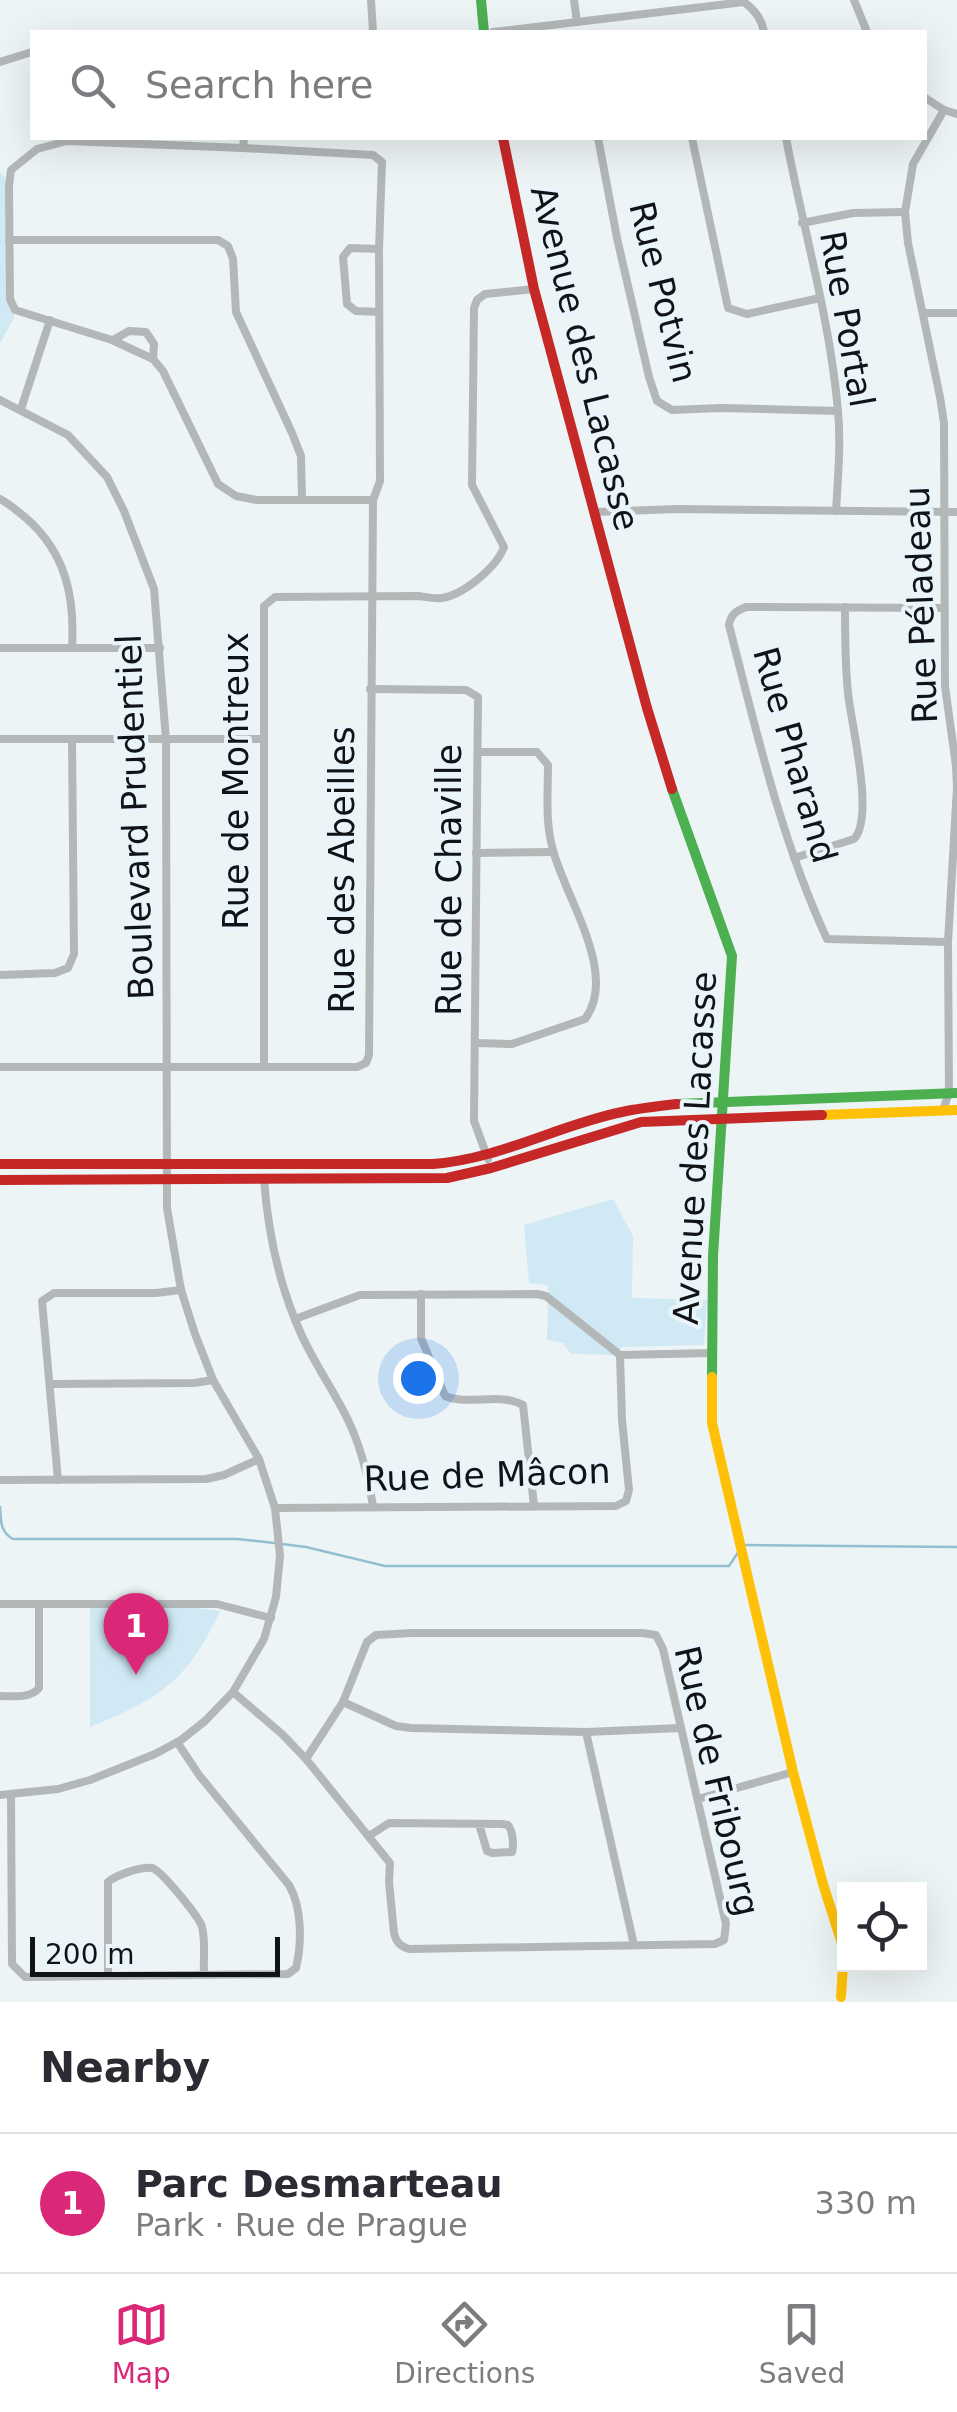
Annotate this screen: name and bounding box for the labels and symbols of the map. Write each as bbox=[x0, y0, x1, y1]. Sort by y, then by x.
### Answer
street label: Avenue des Lacasse bbox=[523, 181, 647, 535]
street label: Rue Potvin bbox=[621, 197, 705, 387]
street label: Rue Portal bbox=[812, 228, 882, 410]
street label: Rue Péladeau bbox=[897, 486, 945, 724]
street label: Rue de Montreux bbox=[216, 632, 256, 930]
street label: Boulevard Prudentiel bbox=[109, 633, 161, 1001]
street label: Rue Pharand bbox=[745, 643, 845, 867]
street label: Rue des Abeilles bbox=[322, 726, 362, 1014]
street label: Rue de Chaville bbox=[429, 744, 469, 1016]
street label: Avenue des Lacasse bbox=[666, 970, 724, 1326]
your location bbox=[393, 1353, 444, 1404]
street label: Rue de Mâcon bbox=[363, 1451, 611, 1499]
pin: 1 bbox=[104, 1592, 168, 1675]
street label: Rue de Fribourg bbox=[666, 1642, 768, 1920]
scale bar bbox=[30, 1932, 280, 1976]

